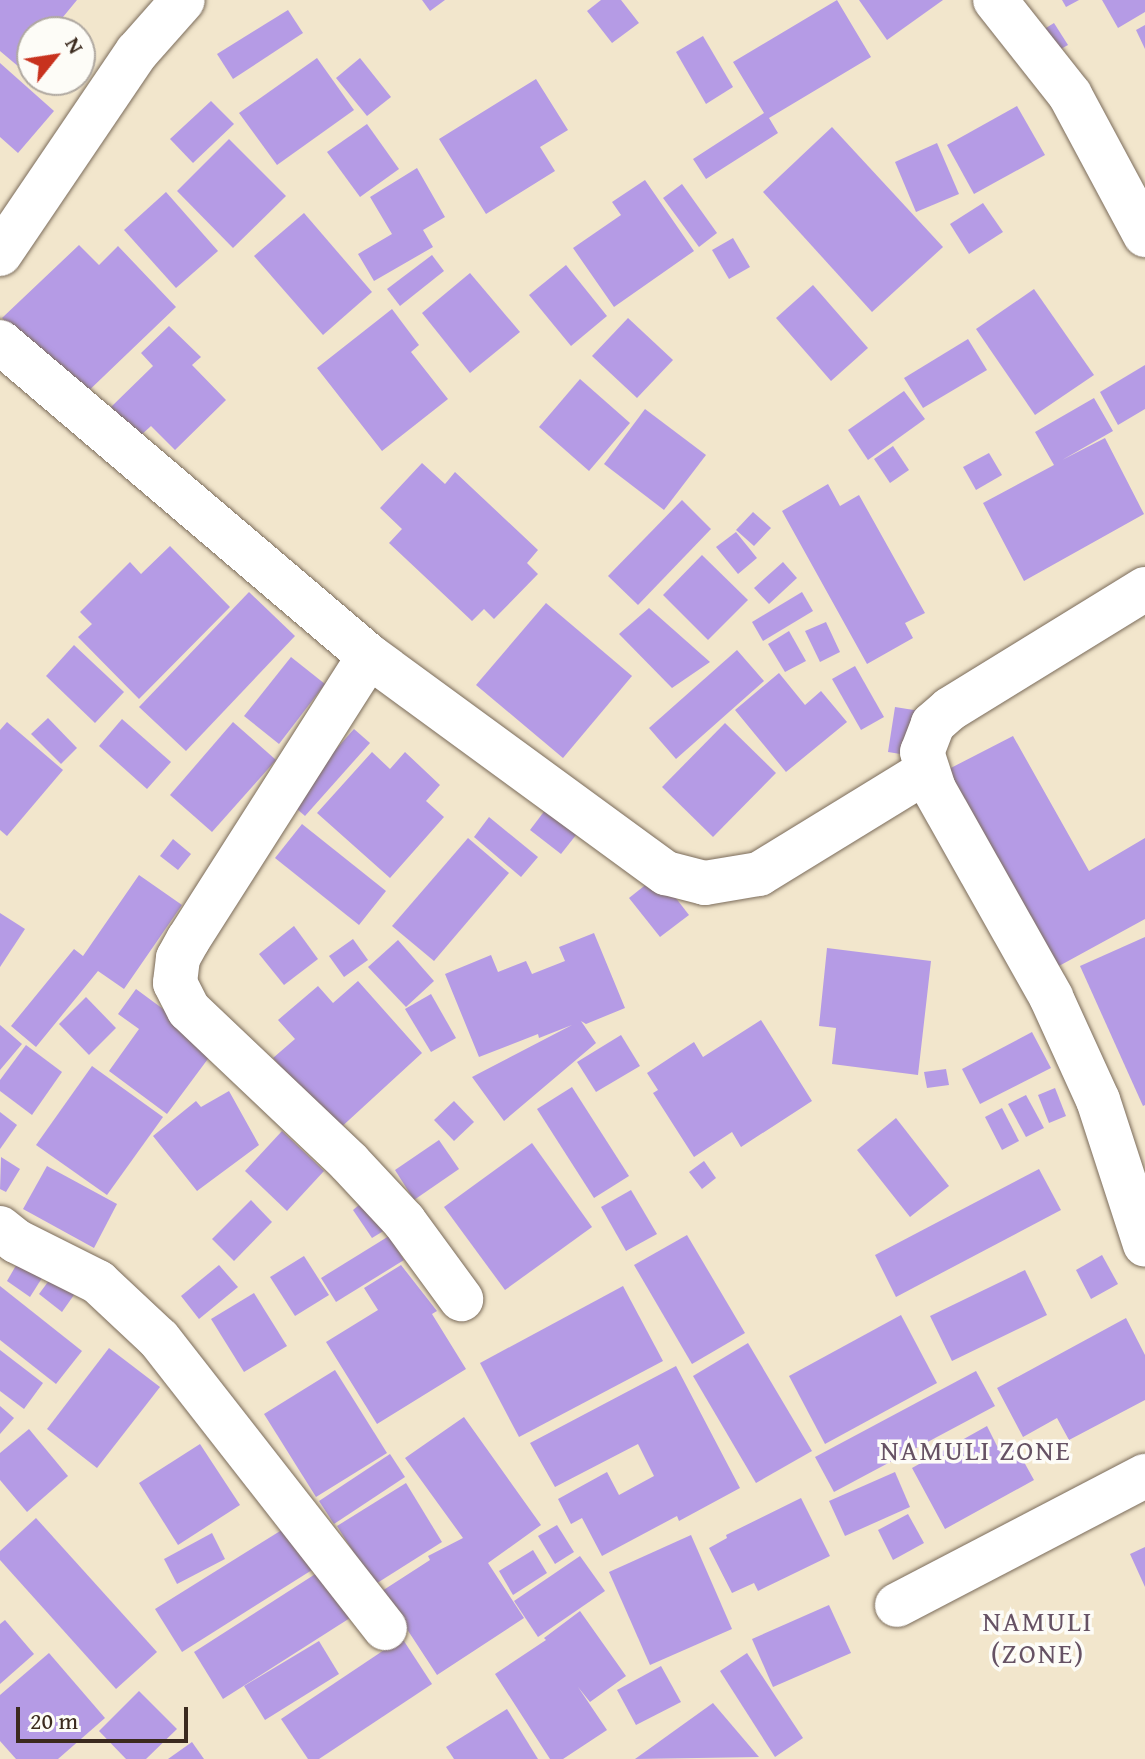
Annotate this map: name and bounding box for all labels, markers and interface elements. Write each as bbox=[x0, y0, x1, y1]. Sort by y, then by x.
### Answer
north arrow bbox=[16, 16, 96, 96]
text: N bbox=[58, 31, 93, 59]
district label: NAMULI ZONE bbox=[880, 1433, 1072, 1467]
district label: NAMULI (ZONE) bbox=[983, 1604, 1093, 1670]
scale bar bbox=[20, 1691, 192, 1741]
text: 20 m bbox=[30, 1703, 78, 1738]

